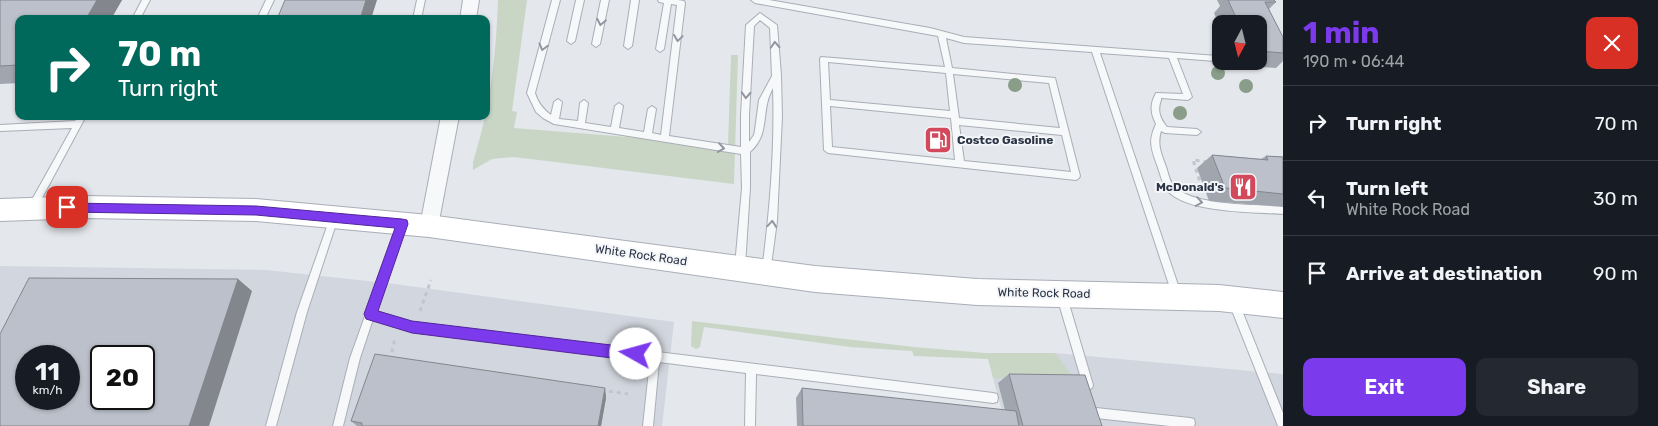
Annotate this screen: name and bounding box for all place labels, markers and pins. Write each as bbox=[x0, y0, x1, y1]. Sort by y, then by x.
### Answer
fuel station icon: Costco Gasoline bbox=[923, 125, 953, 155]
place label: Costco Gasoline bbox=[957, 133, 1053, 147]
restaurant icon: McDonald's bbox=[1228, 172, 1258, 202]
place label: McDonald's bbox=[1156, 180, 1224, 194]
pin bbox=[46, 186, 88, 228]

